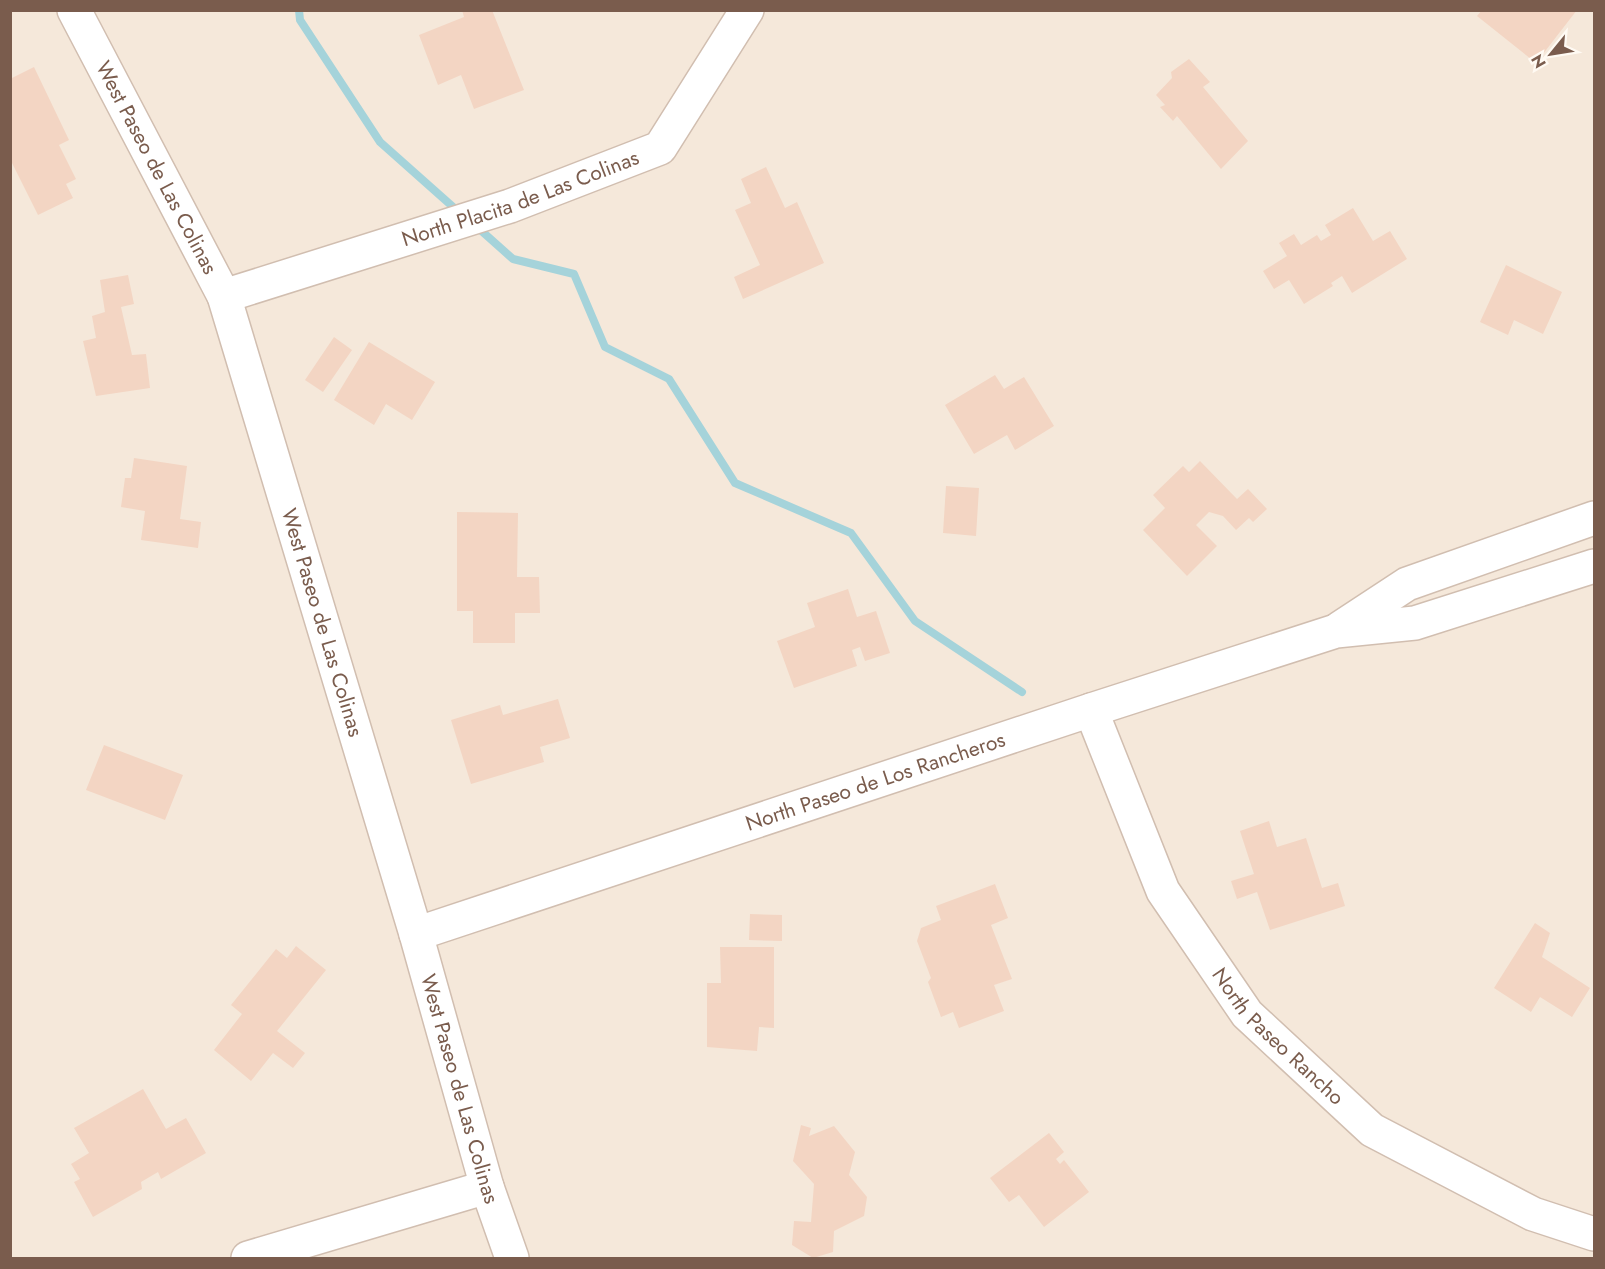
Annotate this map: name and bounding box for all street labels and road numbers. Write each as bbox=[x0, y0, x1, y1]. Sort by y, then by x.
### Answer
street label: West Paseo de Las Colinas bbox=[88, 56, 225, 280]
street label: North Placita de Las Colinas bbox=[398, 143, 643, 254]
street label: West Paseo de Las Colinas bbox=[274, 505, 371, 740]
street label: North Paseo de Los Rancheros bbox=[742, 725, 1009, 839]
street label: North Paseo Rancho bbox=[1205, 962, 1351, 1112]
street label: West Paseo de Las Colinas bbox=[413, 971, 507, 1208]

